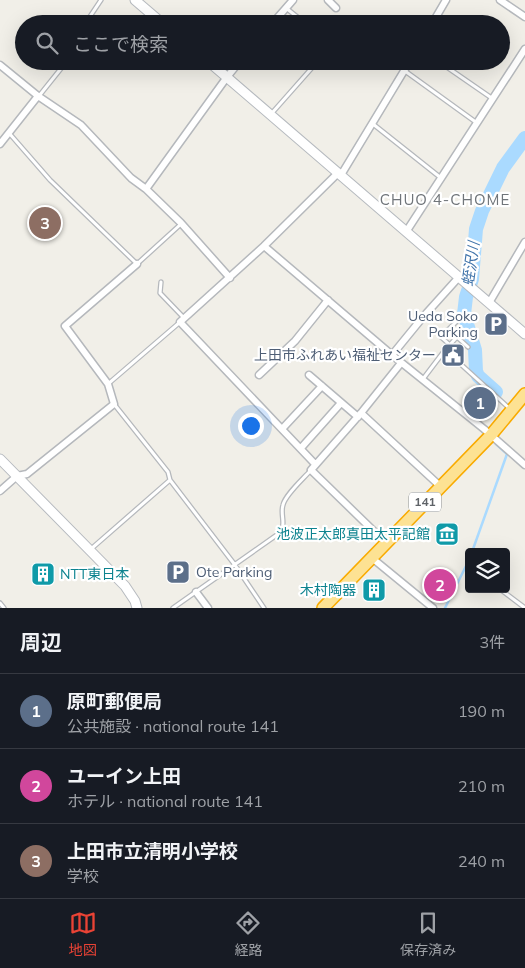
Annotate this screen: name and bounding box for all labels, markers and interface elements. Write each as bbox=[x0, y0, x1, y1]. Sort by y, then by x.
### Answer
search box bbox=[15, 15, 510, 70]
icon: search bbox=[33, 29, 61, 57]
text: ここで検索 bbox=[73, 32, 168, 56]
district label: CHUO 4-CHOME bbox=[380, 190, 510, 209]
pin: 3 bbox=[29, 204, 61, 242]
water label: 蛭沢川 bbox=[458, 238, 483, 288]
place label: Ueda Soko Parking bbox=[408, 307, 478, 341]
parking icon: Ueda Soko Parking bbox=[483, 311, 509, 337]
public building icon: 上田市ふれあい福祉センター bbox=[440, 342, 466, 368]
place label: 上田市ふれあい福祉センター bbox=[254, 346, 436, 364]
pin: 1 bbox=[464, 384, 496, 422]
your location bbox=[238, 413, 264, 439]
road number: 141 bbox=[409, 492, 441, 512]
museum icon: 池波正太郎真田太平記館 bbox=[434, 521, 460, 547]
place label: 池波正太郎真田太平記館 bbox=[276, 525, 430, 543]
map controls bbox=[465, 548, 510, 593]
button: layers bbox=[465, 548, 510, 593]
parking icon: Ote Parking bbox=[165, 559, 191, 585]
building icon: NTT東日本 bbox=[30, 561, 56, 587]
place label: Ote Parking bbox=[196, 563, 272, 581]
place label: NTT東日本 bbox=[60, 565, 130, 583]
pin: 2 bbox=[424, 566, 456, 604]
building icon: 木村陶器 bbox=[361, 577, 387, 603]
place label: 木村陶器 bbox=[300, 581, 356, 599]
text: 周辺 bbox=[20, 629, 62, 655]
text: 3件 bbox=[479, 632, 505, 652]
text: 原町郵便局 bbox=[67, 689, 162, 713]
text: 1 bbox=[31, 701, 41, 721]
text: 190 m bbox=[458, 701, 505, 721]
text: 公共施設 · national route 141 bbox=[67, 716, 279, 736]
text: ユーイン上田 bbox=[67, 764, 181, 788]
text: 2 bbox=[31, 776, 41, 796]
text: 210 m bbox=[458, 776, 505, 796]
text: ホテル · national route 141 bbox=[67, 791, 263, 811]
text: 上田市立清明小学校 bbox=[67, 839, 238, 863]
text: 3 bbox=[31, 851, 41, 871]
text: 240 m bbox=[458, 851, 505, 871]
text: 学校 bbox=[67, 866, 99, 886]
tab: 地図 bbox=[69, 909, 97, 959]
tab: 経路 bbox=[234, 909, 262, 959]
tab: 保存済み bbox=[400, 909, 456, 959]

